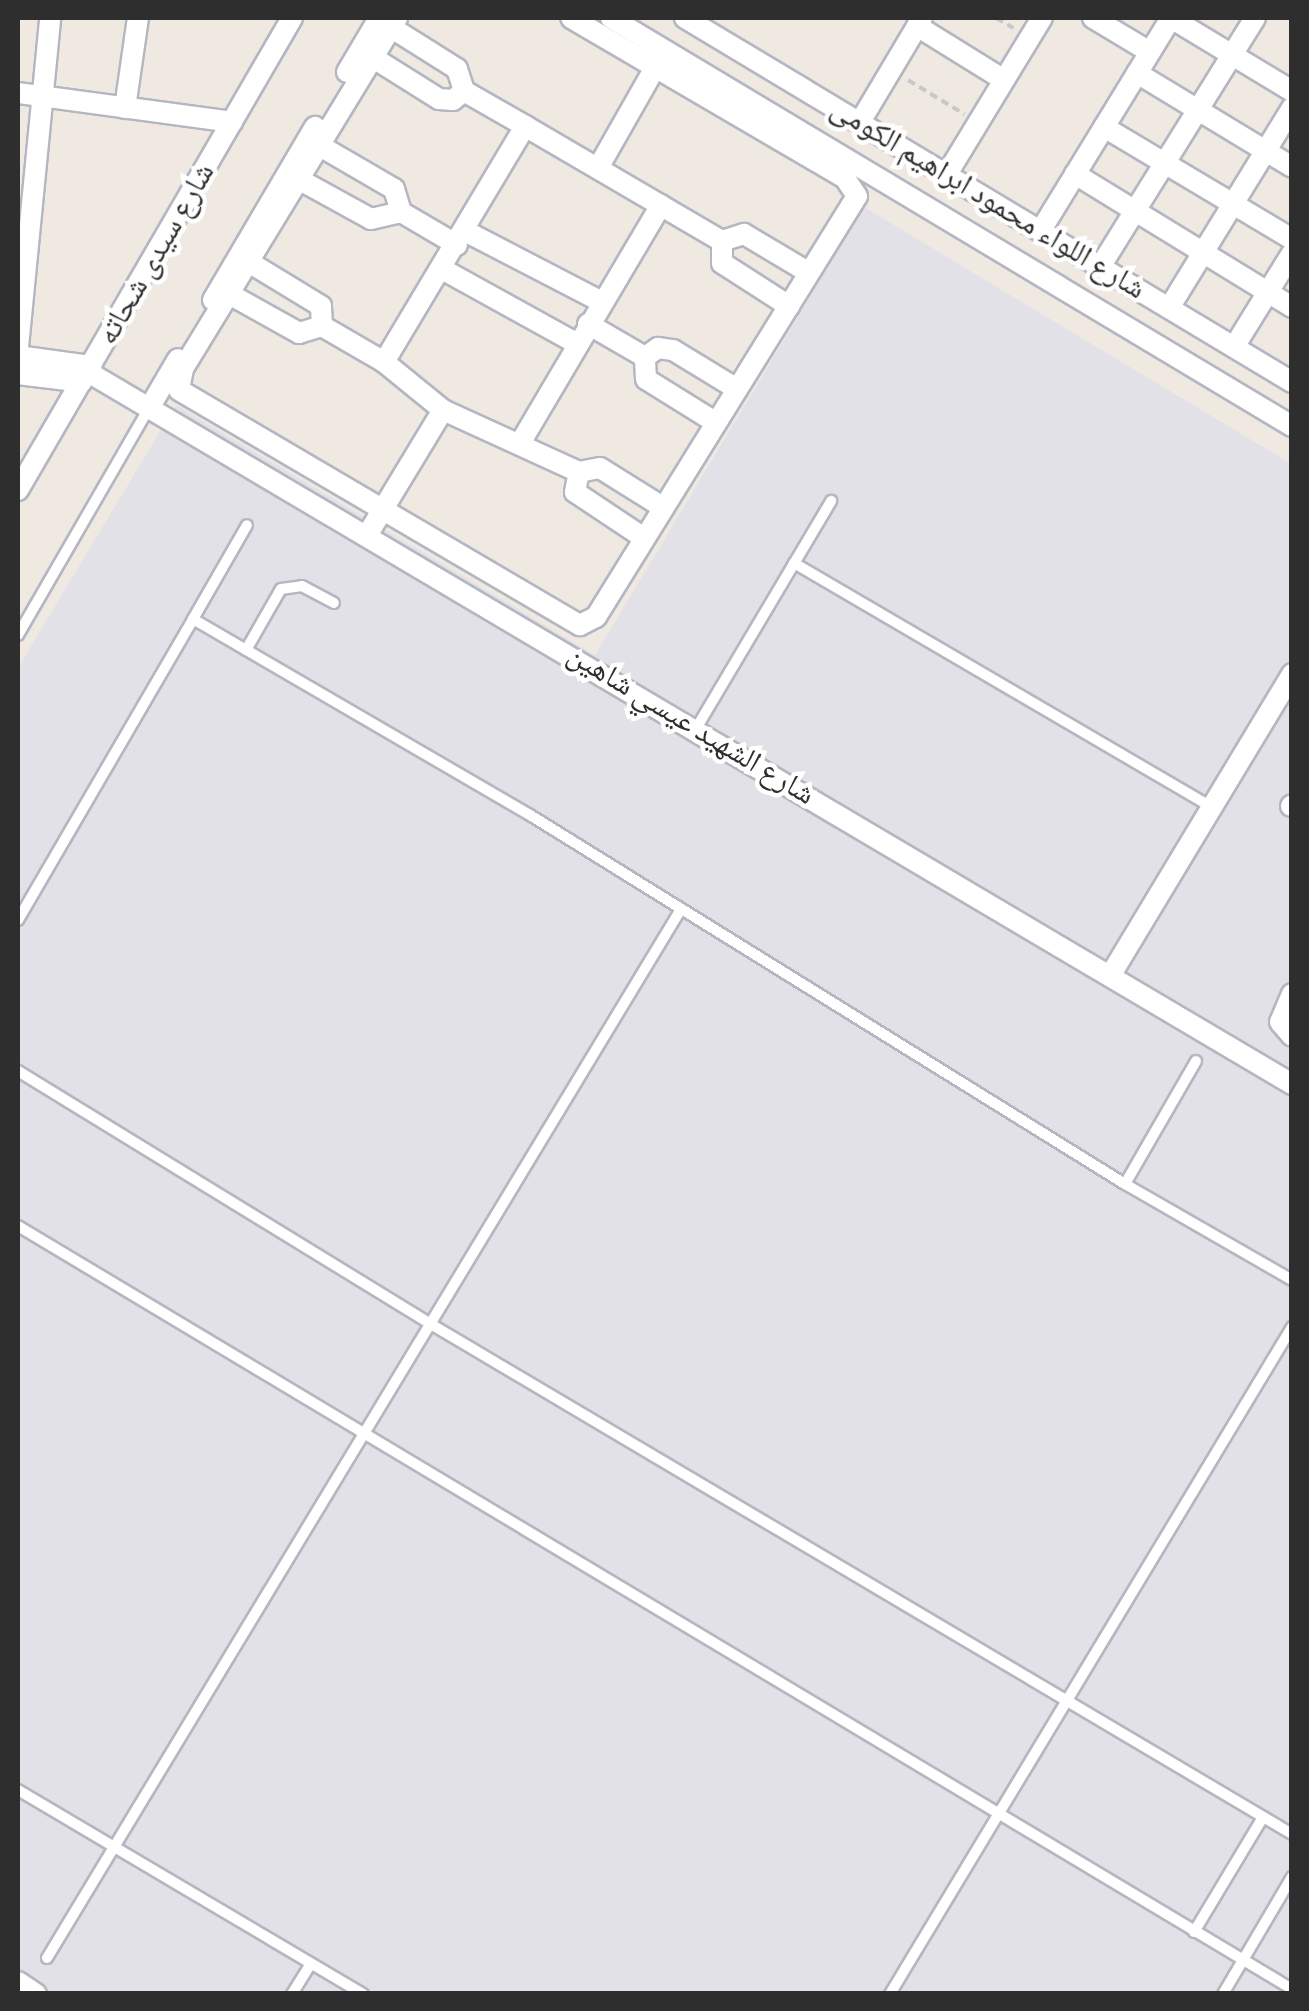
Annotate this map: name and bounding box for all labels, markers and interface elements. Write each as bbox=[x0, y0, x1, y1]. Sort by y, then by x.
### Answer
street label: شارع اللواء محمود ابراهيم الكومى bbox=[824, 91, 1152, 307]
street label: شارع سيدى شحاته bbox=[90, 157, 222, 351]
street label: شارع الشهيد عيسي شاهين bbox=[561, 637, 821, 813]

